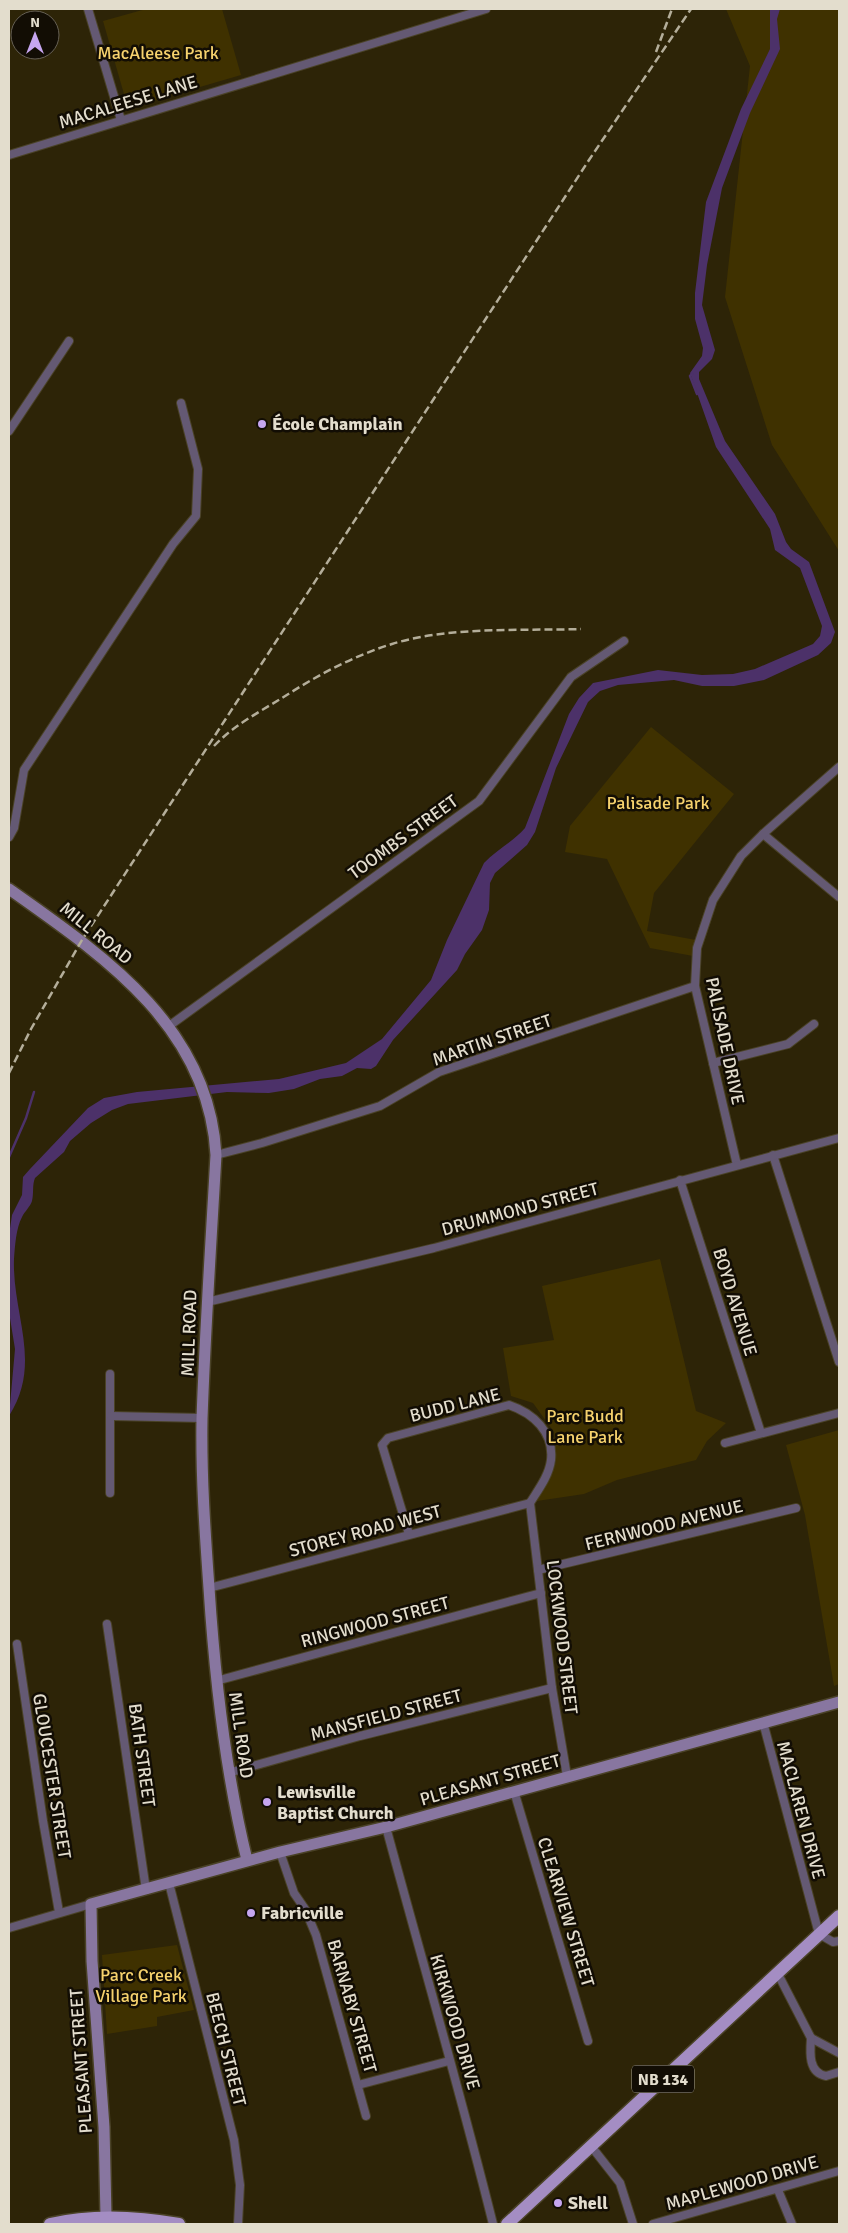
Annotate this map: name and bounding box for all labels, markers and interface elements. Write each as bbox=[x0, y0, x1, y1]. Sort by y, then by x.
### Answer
north arrow bbox=[10, 10, 60, 60]
text: N bbox=[30, 14, 40, 31]
park label: MacAleese Park bbox=[97, 42, 219, 64]
street label: MACALEESE LANE bbox=[56, 70, 200, 134]
place label: École Champlain bbox=[272, 413, 403, 435]
marker: École Champlain bbox=[256, 418, 268, 430]
street label: TOOMBS STREET bbox=[344, 790, 462, 884]
park label: Palisade Park bbox=[606, 792, 710, 814]
street label: MILL ROAD bbox=[55, 897, 137, 969]
street label: PALISADE DRIVE bbox=[701, 975, 749, 1107]
street label: MARTIN STREET bbox=[429, 1009, 555, 1071]
street label: DRUMMOND STREET bbox=[439, 1177, 601, 1241]
street label: BOYD AVENUE bbox=[708, 1245, 762, 1359]
street label: MILL ROAD bbox=[176, 1289, 202, 1377]
street label: BUDD LANE bbox=[407, 1383, 503, 1427]
park label: Parc Budd Lane Park bbox=[546, 1405, 624, 1448]
street label: FERNWOOD AVENUE bbox=[583, 1495, 745, 1555]
street label: STOREY ROAD WEST bbox=[287, 1500, 444, 1562]
street label: LOCKWOOD STREET bbox=[542, 1559, 582, 1716]
street label: RINGWOOD STREET bbox=[298, 1592, 452, 1652]
street label: MANSFIELD STREET bbox=[308, 1684, 464, 1746]
street label: MILL ROAD bbox=[224, 1690, 258, 1780]
street label: GLOUCESTER STREET bbox=[28, 1692, 76, 1860]
street label: BATH STREET bbox=[124, 1702, 160, 1808]
street label: MACLAREN DRIVE bbox=[772, 1739, 830, 1881]
street label: PLEASANT STREET bbox=[417, 1749, 563, 1811]
place label: Lewisville Baptist Church bbox=[277, 1781, 394, 1824]
marker: Lewisville Baptist Church bbox=[261, 1796, 273, 1808]
street label: CLEARVIEW STREET bbox=[533, 1835, 599, 1990]
place label: Fabricville bbox=[261, 1902, 344, 1924]
marker: Fabricville bbox=[245, 1907, 257, 1919]
street label: BARNABY STREET bbox=[322, 1937, 382, 2075]
street label: KIRKWOOD DRIVE bbox=[425, 1952, 485, 2092]
park label: Parc Creek Village Park bbox=[95, 1964, 187, 2007]
street label: PLEASANT STREET bbox=[65, 1988, 97, 2134]
street label: BEECH STREET bbox=[201, 1990, 251, 2108]
road number: NB 134 bbox=[632, 2066, 694, 2092]
street label: MAPLEWOOD DRIVE bbox=[663, 2151, 821, 2215]
place label: Shell bbox=[568, 2192, 608, 2214]
marker: Shell bbox=[552, 2197, 564, 2209]

